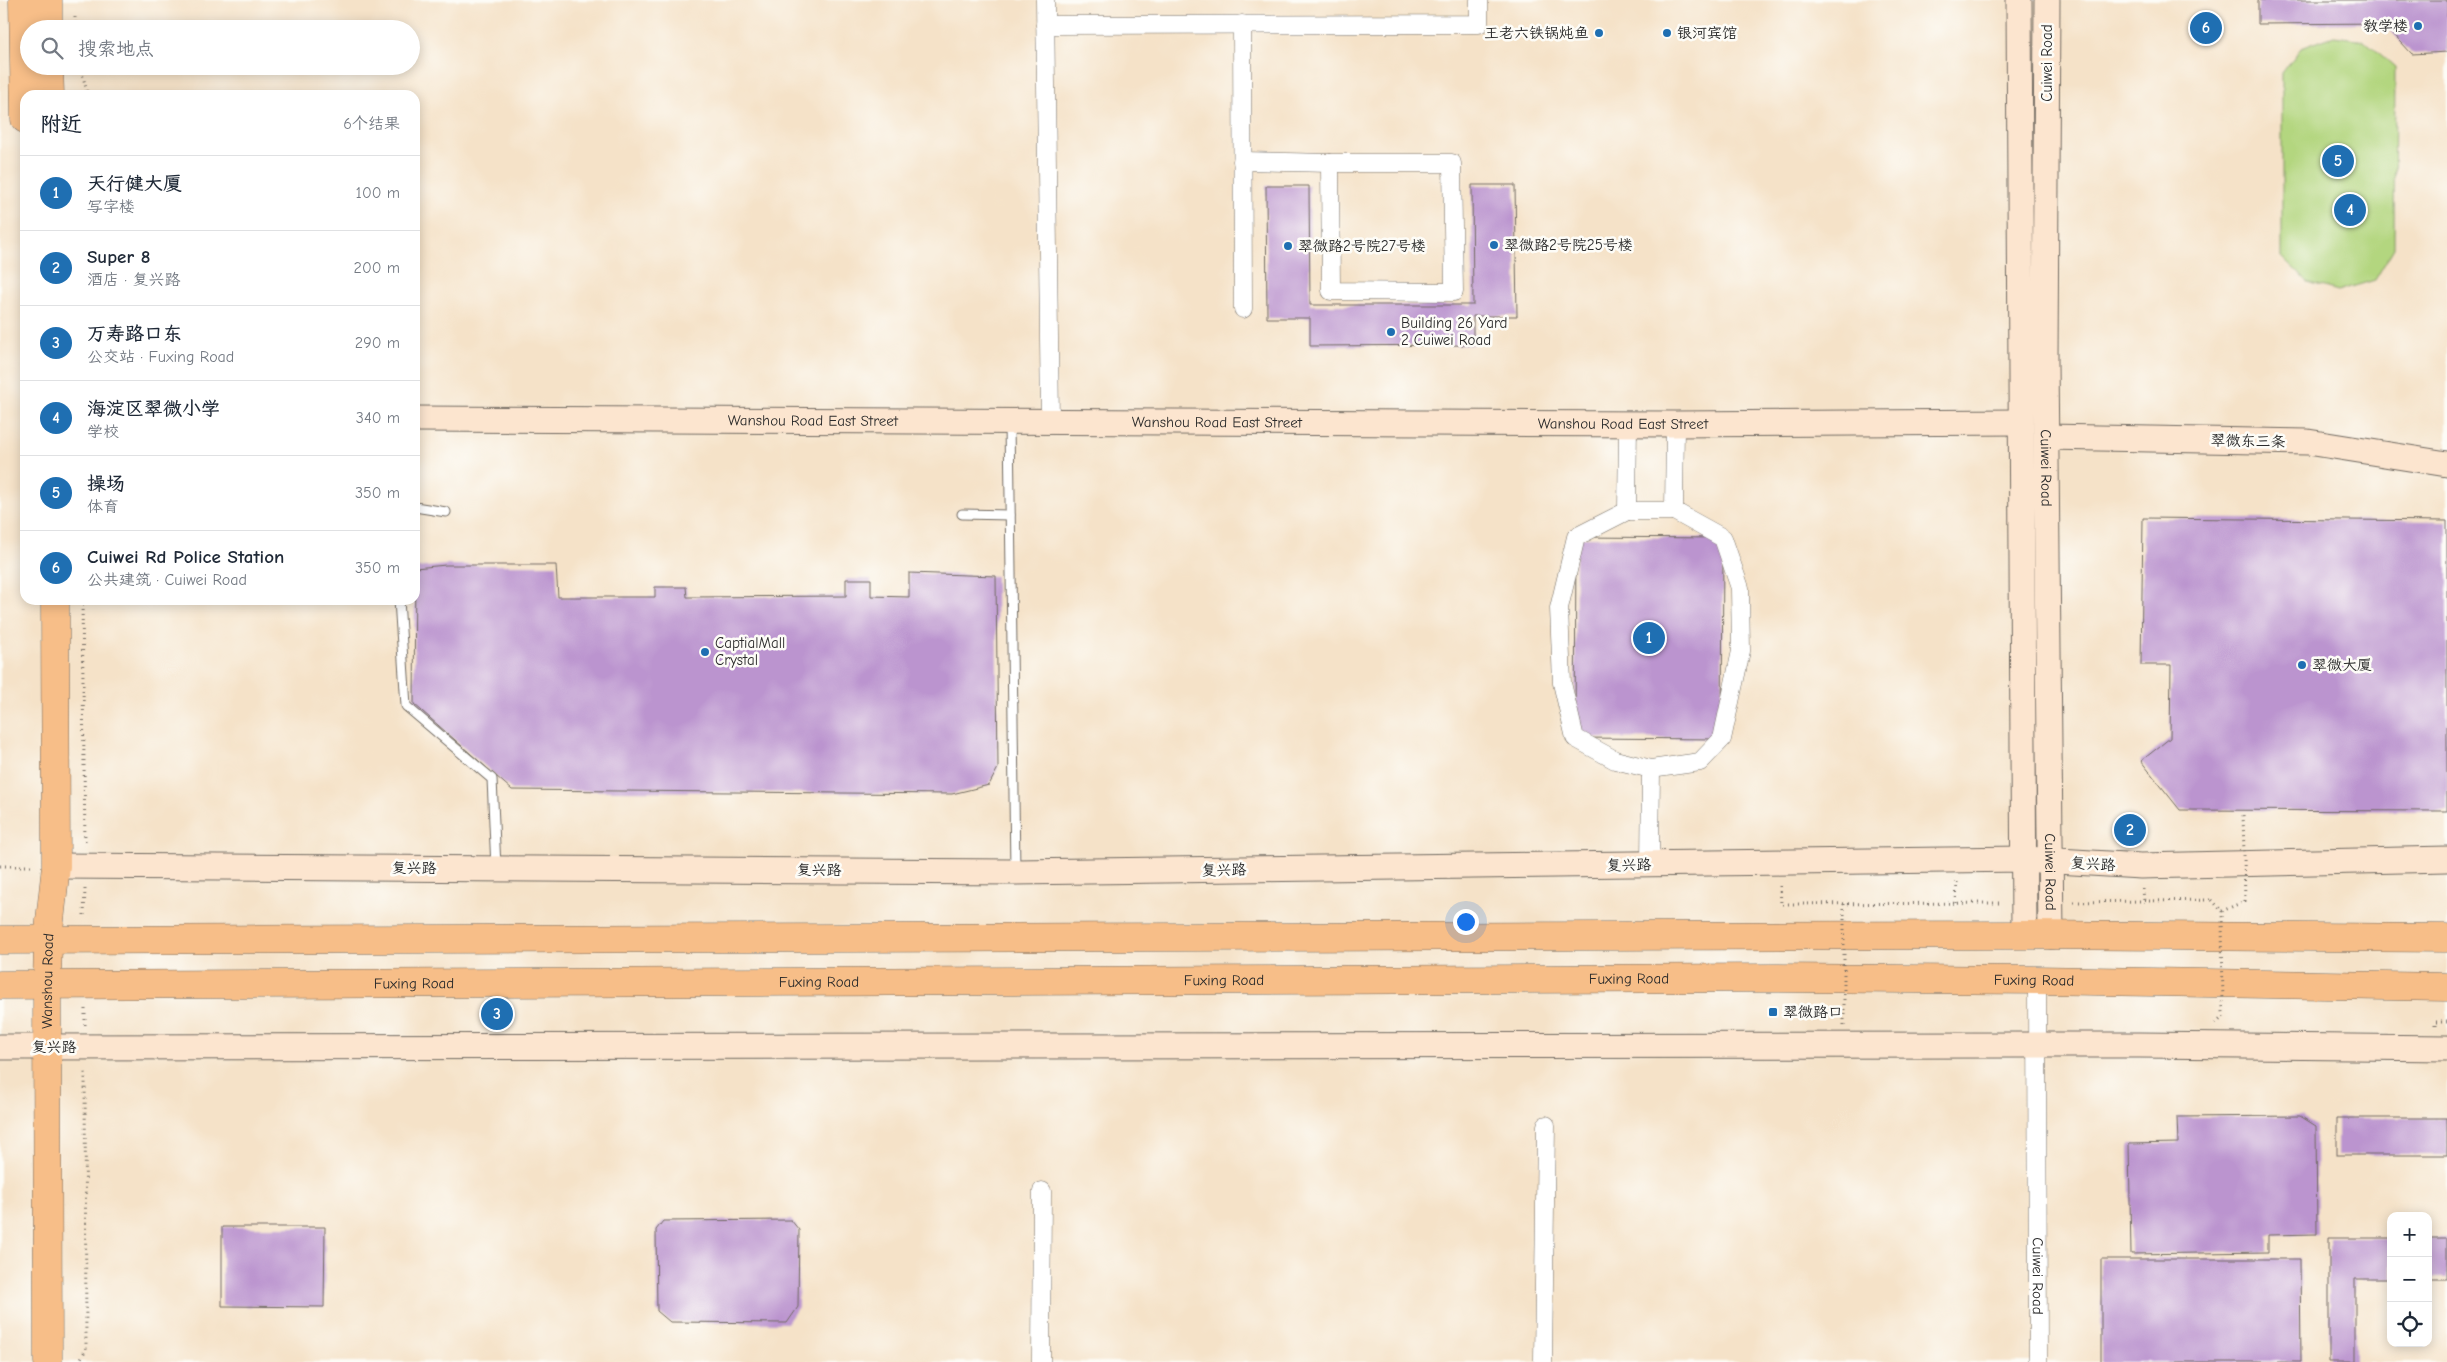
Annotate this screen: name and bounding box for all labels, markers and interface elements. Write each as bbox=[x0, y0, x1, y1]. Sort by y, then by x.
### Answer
pin: 6 bbox=[2190, 9, 2222, 47]
place label: 教学楼 bbox=[2363, 17, 2408, 35]
search box bbox=[20, 20, 420, 75]
marker: 教学楼 bbox=[2412, 20, 2424, 32]
place label: 王老六铁锅炖鱼 bbox=[1484, 24, 1589, 42]
place label: 银河宾馆 bbox=[1677, 24, 1737, 42]
street label: Cuiwei Road bbox=[2038, 24, 2056, 102]
marker: 王老六铁锅炖鱼 bbox=[1593, 27, 1605, 39]
marker: 银河宾馆 bbox=[1661, 27, 1673, 39]
icon: search bbox=[38, 34, 66, 62]
text: 搜索地点 bbox=[78, 38, 154, 60]
text: 附近 bbox=[40, 112, 82, 136]
text: 6个结果 bbox=[343, 115, 400, 133]
pin: 5 bbox=[2322, 142, 2354, 180]
text: 天行健大厦 bbox=[87, 173, 182, 195]
text: 1 bbox=[53, 184, 59, 202]
text: 100 m bbox=[356, 184, 400, 202]
pin: 4 bbox=[2334, 191, 2366, 229]
text: 写字楼 bbox=[87, 198, 135, 216]
place label: 翠微路2号院25号楼 bbox=[1504, 236, 1633, 254]
place label: 翠微路2号院27号楼 bbox=[1298, 237, 1426, 255]
marker: 翠微路2号院25号楼 bbox=[1488, 239, 1500, 251]
marker: 翠微路2号院27号楼 bbox=[1282, 240, 1294, 252]
text: Super 8 bbox=[87, 246, 151, 268]
text: 2 bbox=[52, 259, 60, 277]
text: 200 m bbox=[354, 259, 400, 277]
text: 酒店 · 复兴路 bbox=[87, 271, 181, 289]
place label: Building 26 Yard 2 Cuiwei Road bbox=[1401, 314, 1507, 349]
text: 万寿路口东 bbox=[87, 323, 182, 345]
marker: Building 26 Yard 2 Cuiwei Road bbox=[1385, 326, 1397, 338]
text: 3 bbox=[52, 334, 60, 352]
text: 290 m bbox=[355, 334, 400, 352]
text: 公交站 · Fuxing Road bbox=[87, 348, 234, 366]
text: 海淀区翠微小学 bbox=[87, 398, 220, 420]
text: 4 bbox=[52, 409, 60, 427]
text: 340 m bbox=[356, 409, 400, 427]
street label: Wanshou Road East Street bbox=[728, 411, 899, 430]
street label: Wanshou Road East Street bbox=[1132, 413, 1303, 432]
street label: Wanshou Road East Street bbox=[1538, 414, 1709, 433]
text: 学校 bbox=[87, 423, 119, 441]
street label: Cuiwei Road bbox=[2037, 429, 2056, 507]
street label: 翠微东三条 bbox=[2210, 431, 2286, 451]
text: 操场 bbox=[87, 473, 125, 495]
text: 5 bbox=[52, 484, 60, 502]
text: 350 m bbox=[355, 484, 400, 502]
text: 体育 bbox=[87, 498, 119, 516]
text: Cuiwei Rd Police Station bbox=[87, 546, 284, 568]
text: 6 bbox=[52, 559, 60, 577]
text: 350 m bbox=[355, 559, 400, 577]
text: 公共建筑 · Cuiwei Road bbox=[87, 571, 247, 589]
pin: 1 bbox=[1633, 619, 1665, 657]
place label: CaptialMall Crystal bbox=[715, 634, 785, 669]
marker: CaptialMall Crystal bbox=[699, 646, 711, 658]
place label: 翠微大厦 bbox=[2312, 656, 2372, 674]
marker: 翠微大厦 bbox=[2296, 659, 2308, 671]
pin: 2 bbox=[2114, 811, 2146, 849]
street label: Cuiwei Road bbox=[2041, 833, 2060, 911]
street label: 复兴路 bbox=[2070, 854, 2116, 874]
street label: 复兴路 bbox=[1606, 856, 1652, 874]
street label: 复兴路 bbox=[391, 859, 437, 877]
street label: 复兴路 bbox=[796, 861, 842, 879]
street label: 复兴路 bbox=[1201, 861, 1247, 879]
your location bbox=[1453, 909, 1479, 935]
street label: Wanshou Road bbox=[38, 932, 58, 1029]
street label: Fuxing Road bbox=[1589, 969, 1669, 988]
street label: Fuxing Road bbox=[1184, 971, 1264, 989]
street label: Fuxing Road bbox=[1994, 971, 2074, 990]
street label: Fuxing Road bbox=[779, 973, 859, 991]
street label: Fuxing Road bbox=[374, 974, 454, 993]
pin: 3 bbox=[481, 995, 513, 1033]
place label: 翠微路口 bbox=[1783, 1003, 1843, 1021]
marker: 翠微路口 bbox=[1767, 1006, 1779, 1018]
street label: 复兴路 bbox=[31, 1038, 77, 1056]
map controls bbox=[2387, 1212, 2432, 1347]
button: + bbox=[2387, 1212, 2432, 1257]
street label: Cuiwei Road bbox=[2029, 1237, 2047, 1315]
button: − bbox=[2387, 1257, 2432, 1302]
button: locate bbox=[2387, 1302, 2432, 1347]

